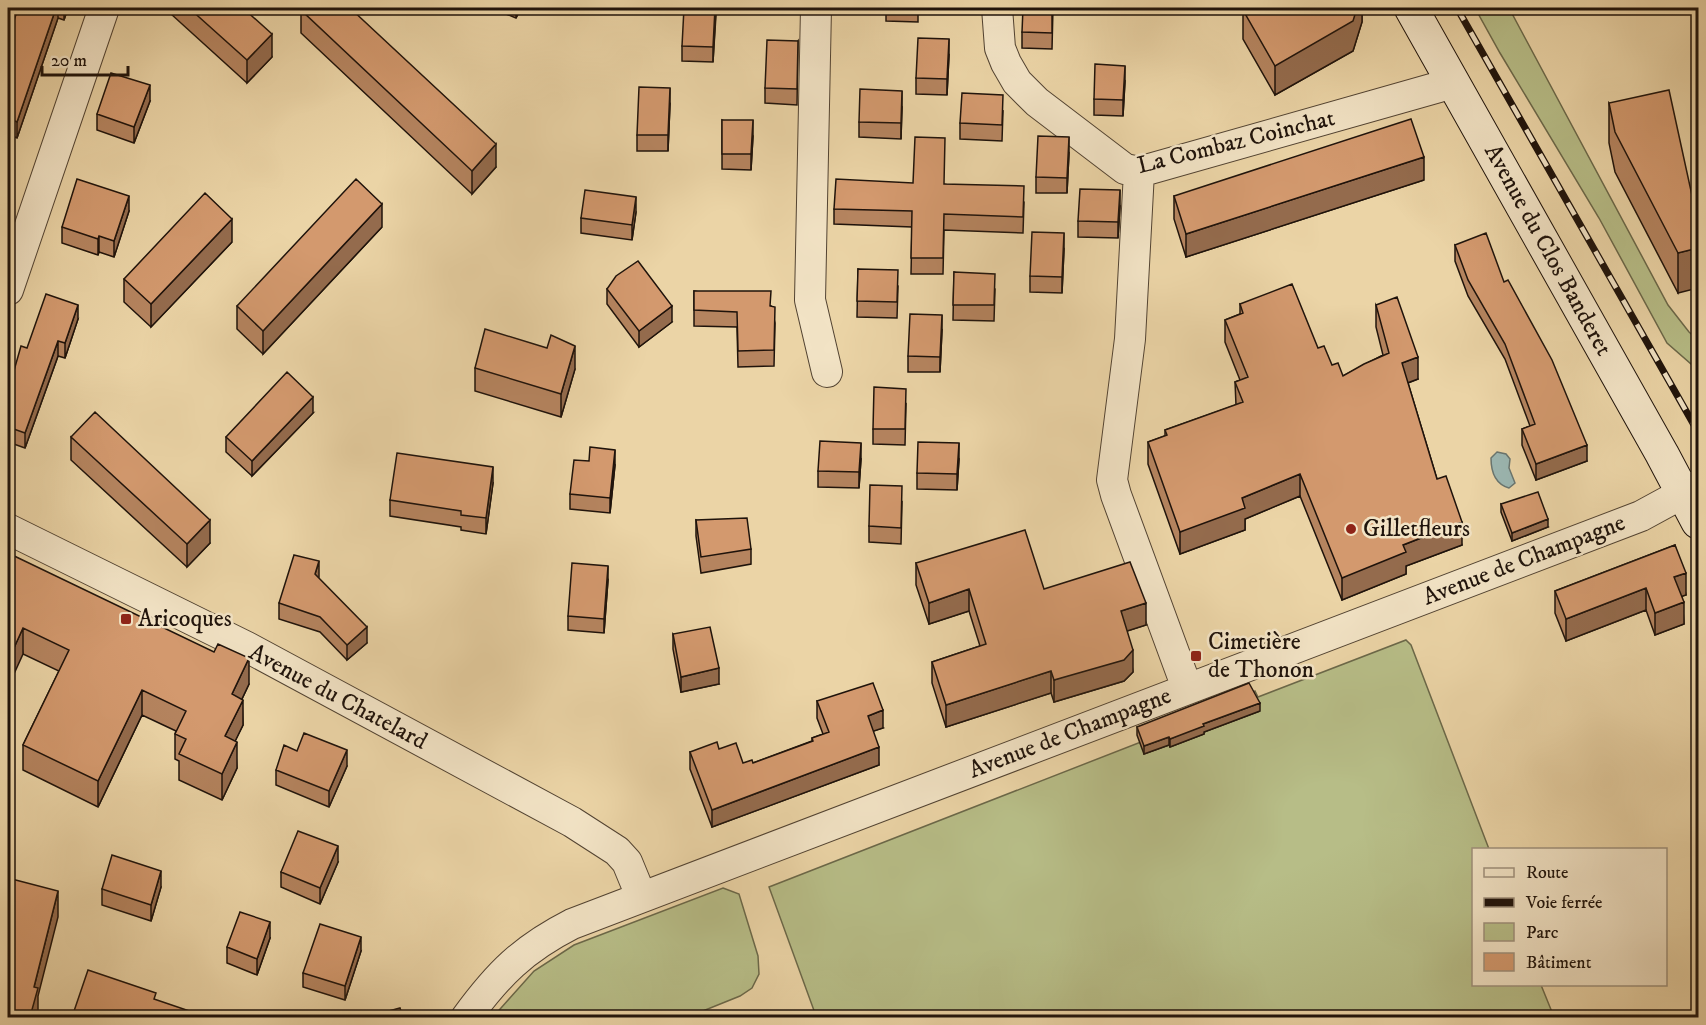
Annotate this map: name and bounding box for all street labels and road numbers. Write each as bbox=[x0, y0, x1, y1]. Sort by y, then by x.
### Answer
street label: La Combaz Coinchat bbox=[1134, 103, 1338, 181]
street label: Avenue du Clos Banderet bbox=[1477, 139, 1619, 361]
street label: Avenue de Champagne bbox=[1418, 508, 1630, 612]
street label: Avenue du Chatelard bbox=[244, 637, 432, 757]
street label: Avenue de Champagne bbox=[964, 681, 1176, 785]

